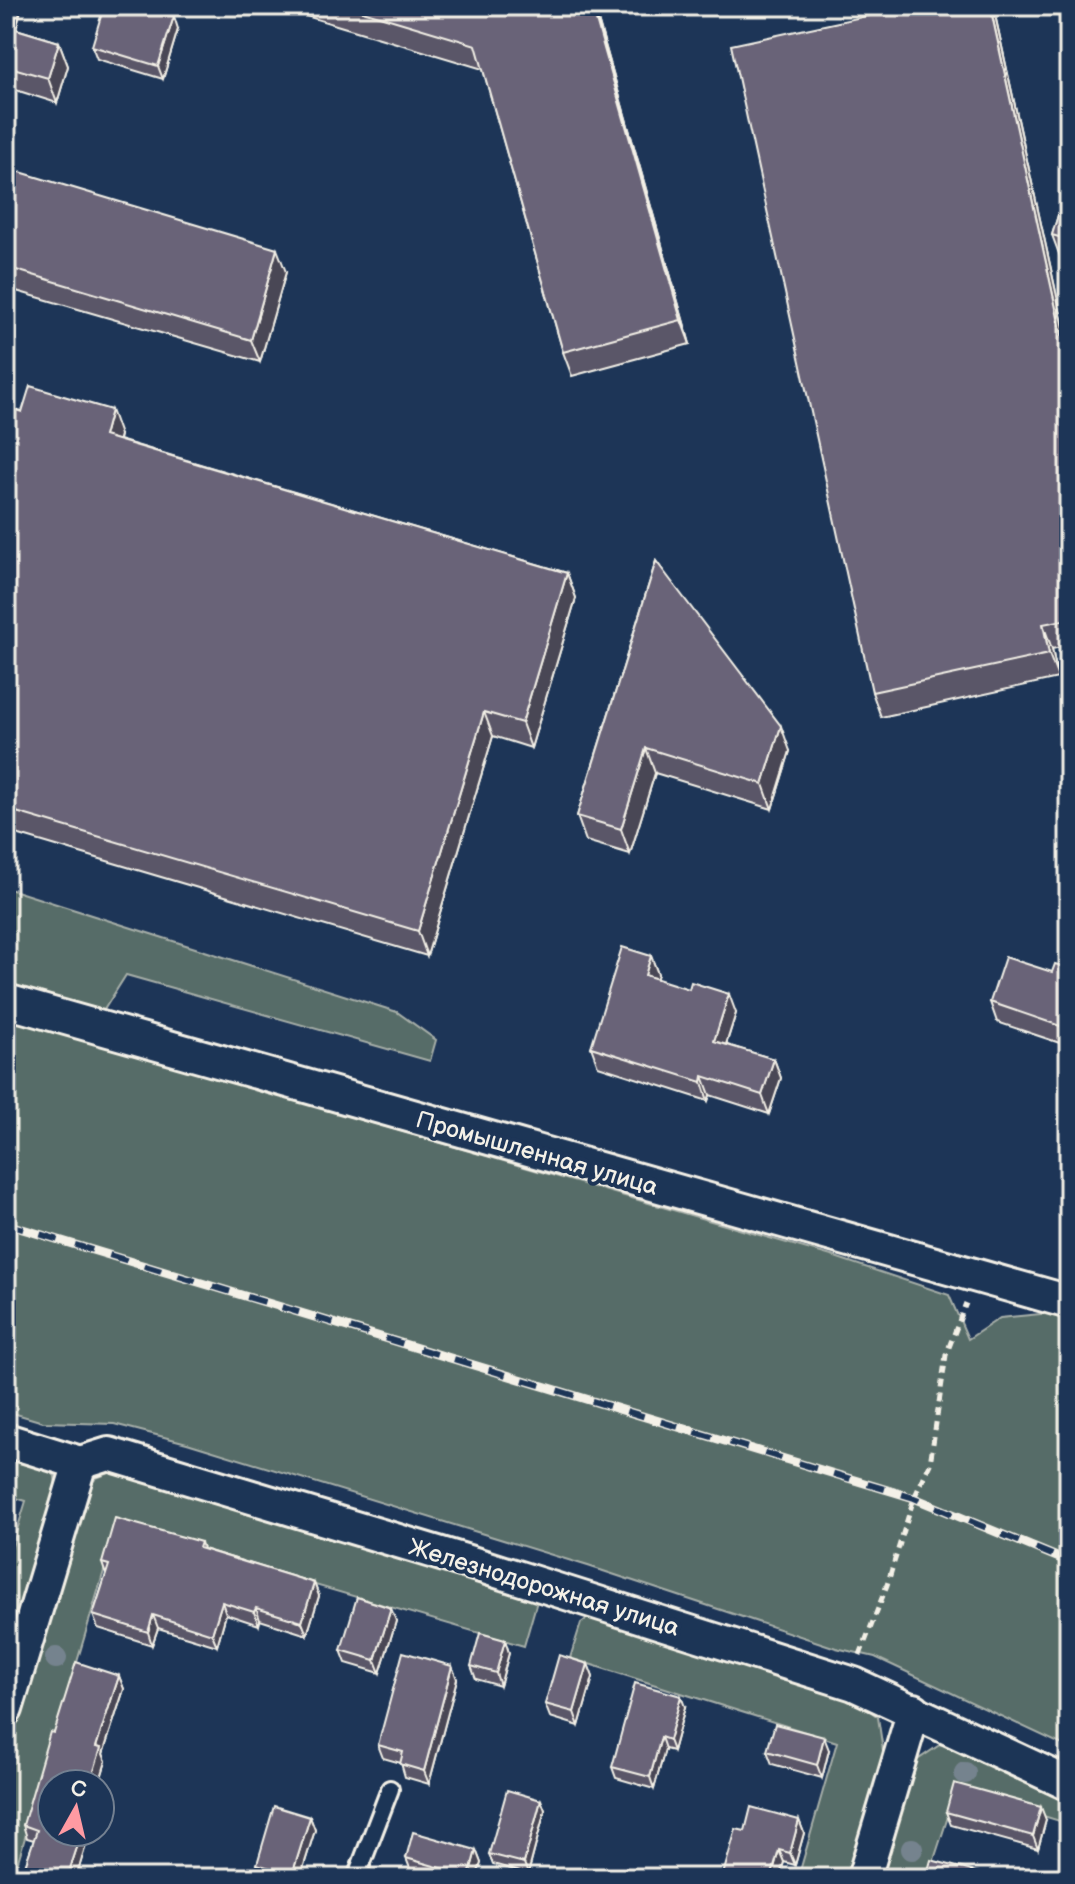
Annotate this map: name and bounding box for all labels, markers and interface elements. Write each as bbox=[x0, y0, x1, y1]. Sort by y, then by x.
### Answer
street label: Промышленная улица bbox=[413, 1105, 661, 1202]
street label: Железнодорожная улица bbox=[405, 1532, 683, 1643]
north arrow bbox=[36, 1768, 116, 1848]
text: С bbox=[69, 1775, 88, 1804]

